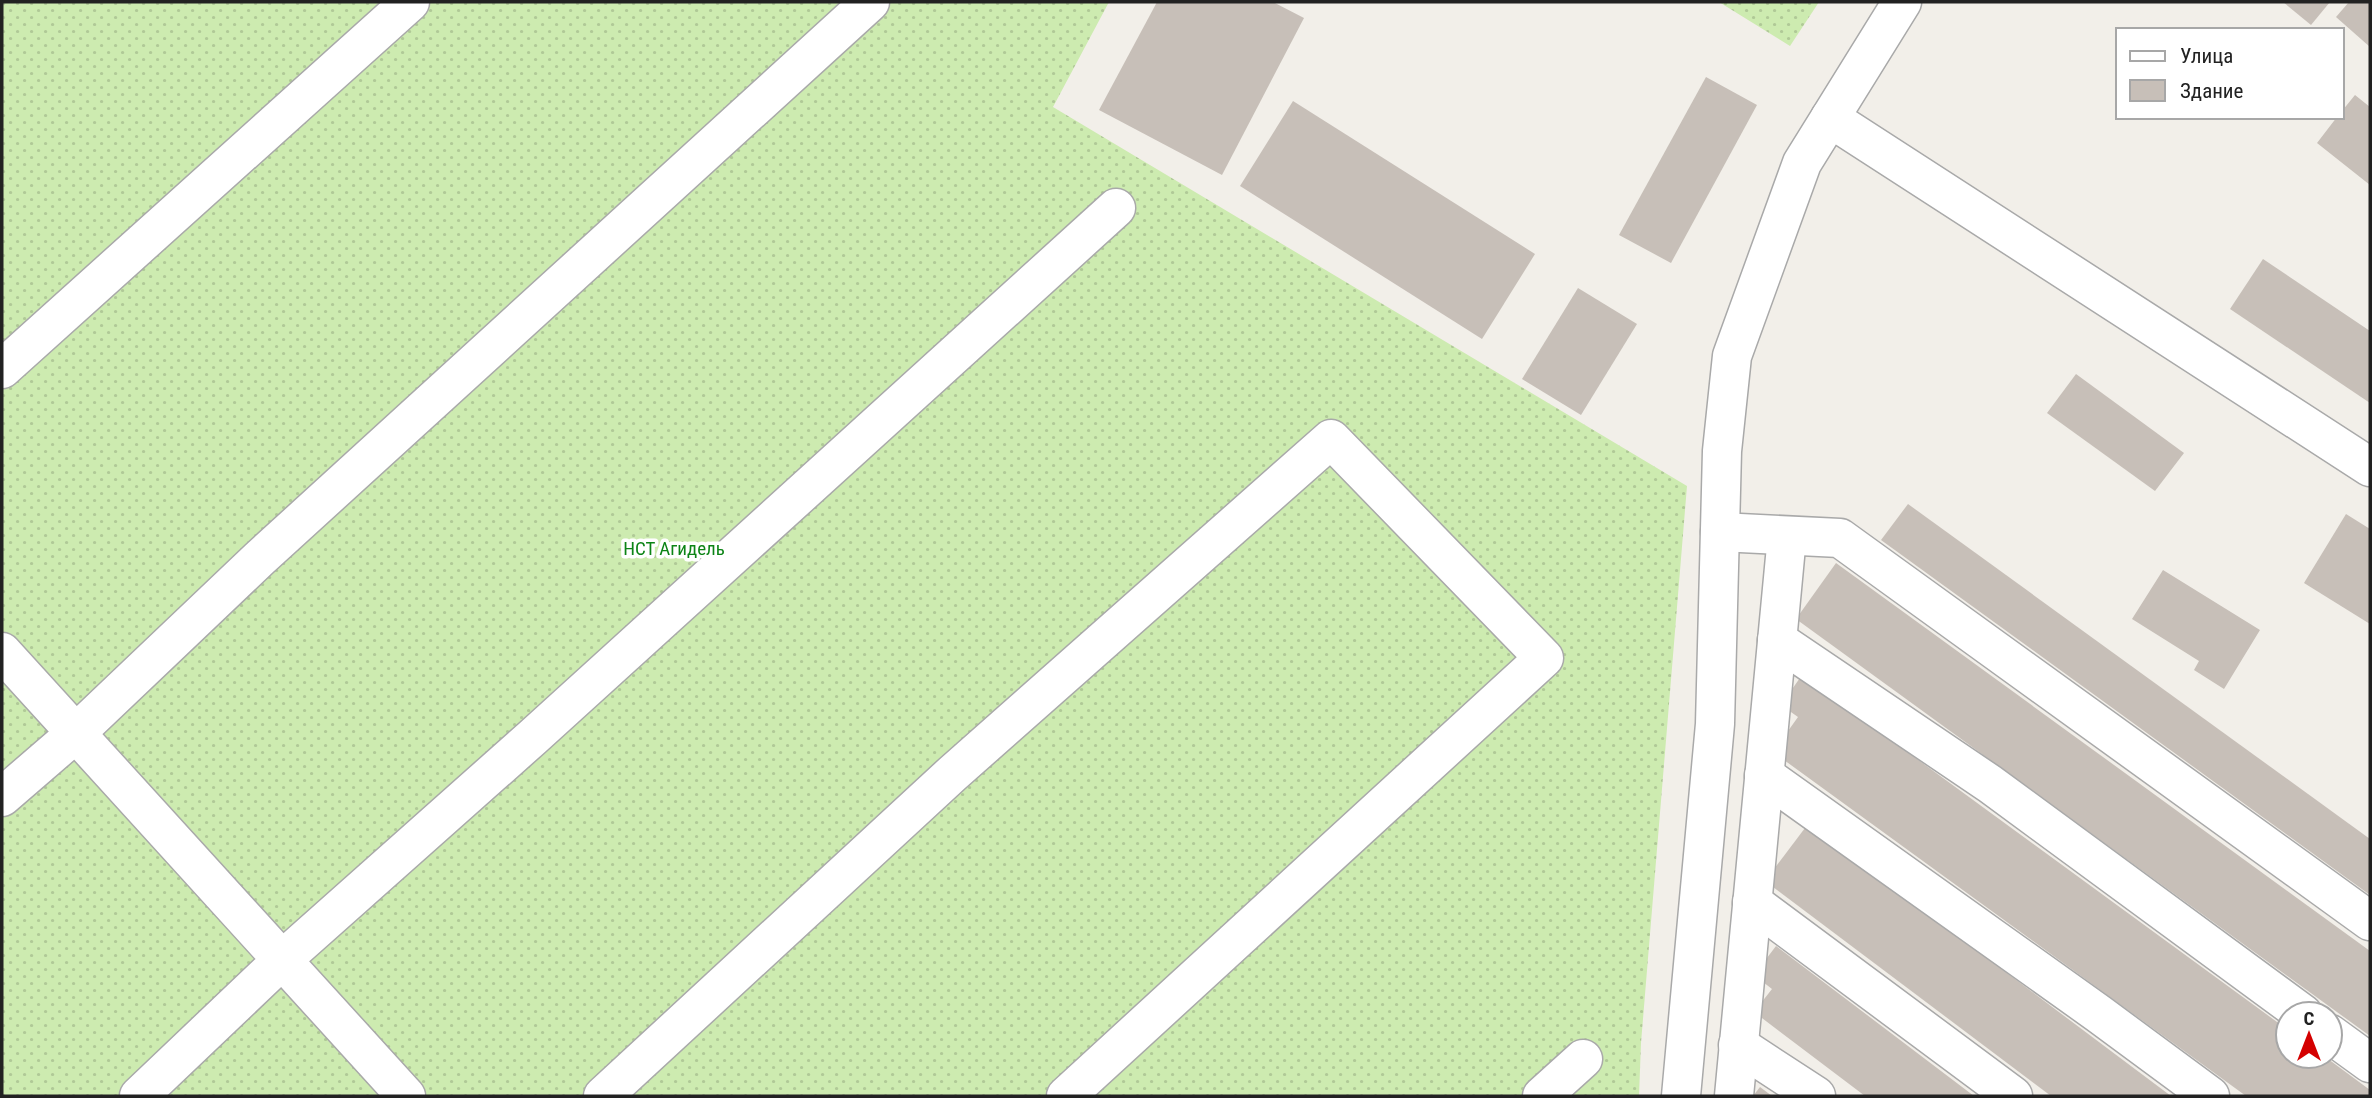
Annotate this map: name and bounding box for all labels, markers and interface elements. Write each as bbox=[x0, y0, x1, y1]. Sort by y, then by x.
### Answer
legend bbox=[2116, 28, 2344, 119]
text: Улица bbox=[2180, 44, 2233, 68]
text: Здание bbox=[2180, 79, 2244, 103]
park label: НСТ Агидель bbox=[623, 537, 725, 560]
north arrow bbox=[2274, 1000, 2344, 1070]
text: С bbox=[2304, 1007, 2315, 1030]

